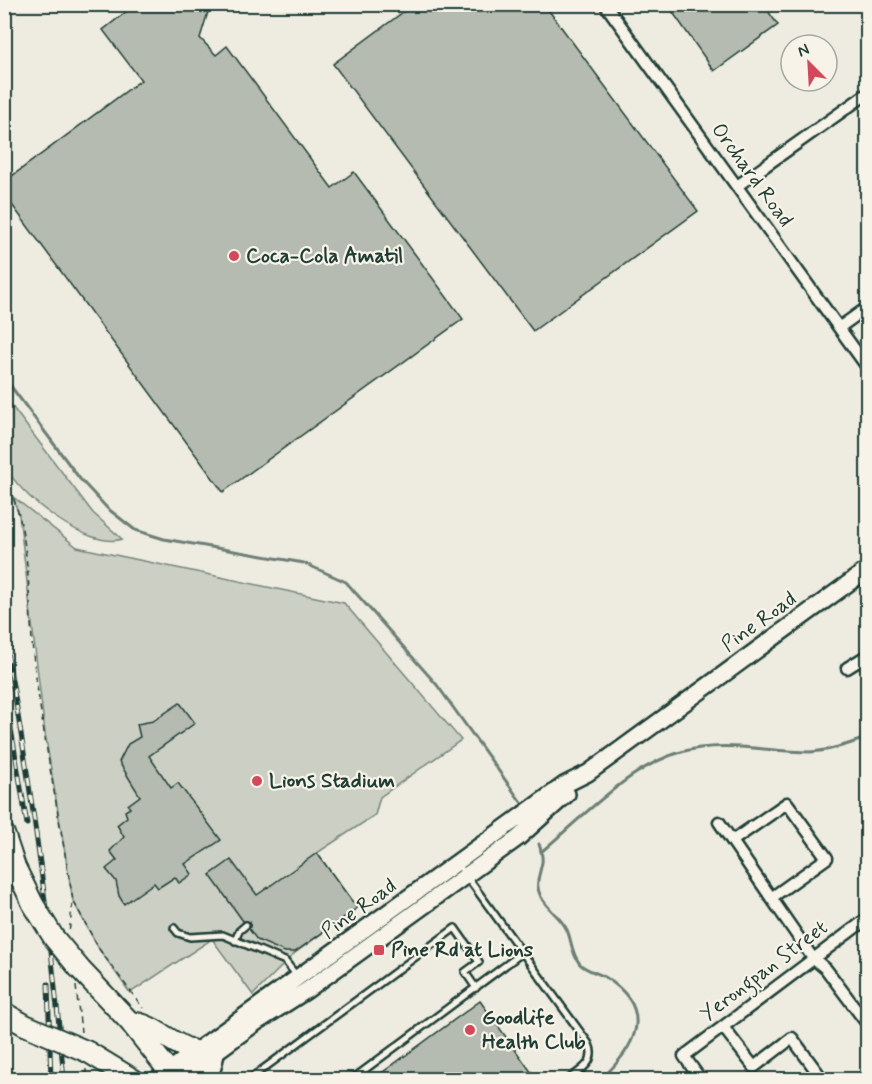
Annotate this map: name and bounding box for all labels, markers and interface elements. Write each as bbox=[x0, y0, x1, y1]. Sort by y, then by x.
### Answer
north arrow bbox=[779, 33, 839, 93]
text: N bbox=[794, 39, 813, 62]
street label: Orchard Road bbox=[705, 117, 799, 233]
place label: Coca-Cola Amatil bbox=[246, 242, 403, 270]
marker: Coca-Cola Amatil bbox=[227, 249, 241, 263]
street label: Pine Road bbox=[716, 585, 802, 659]
place label: Lions Stadium bbox=[269, 767, 395, 795]
marker: Lions Stadium bbox=[250, 774, 264, 788]
street label: Pine Road bbox=[316, 872, 402, 946]
street label: Yerongpan Street bbox=[694, 914, 835, 1030]
place label: Pine Rd at Lions bbox=[391, 936, 534, 964]
marker: Pine Rd at Lions bbox=[372, 943, 386, 957]
place label: Goodlife Health Club bbox=[482, 1004, 586, 1056]
marker: Goodlife Health Club bbox=[463, 1023, 477, 1037]

